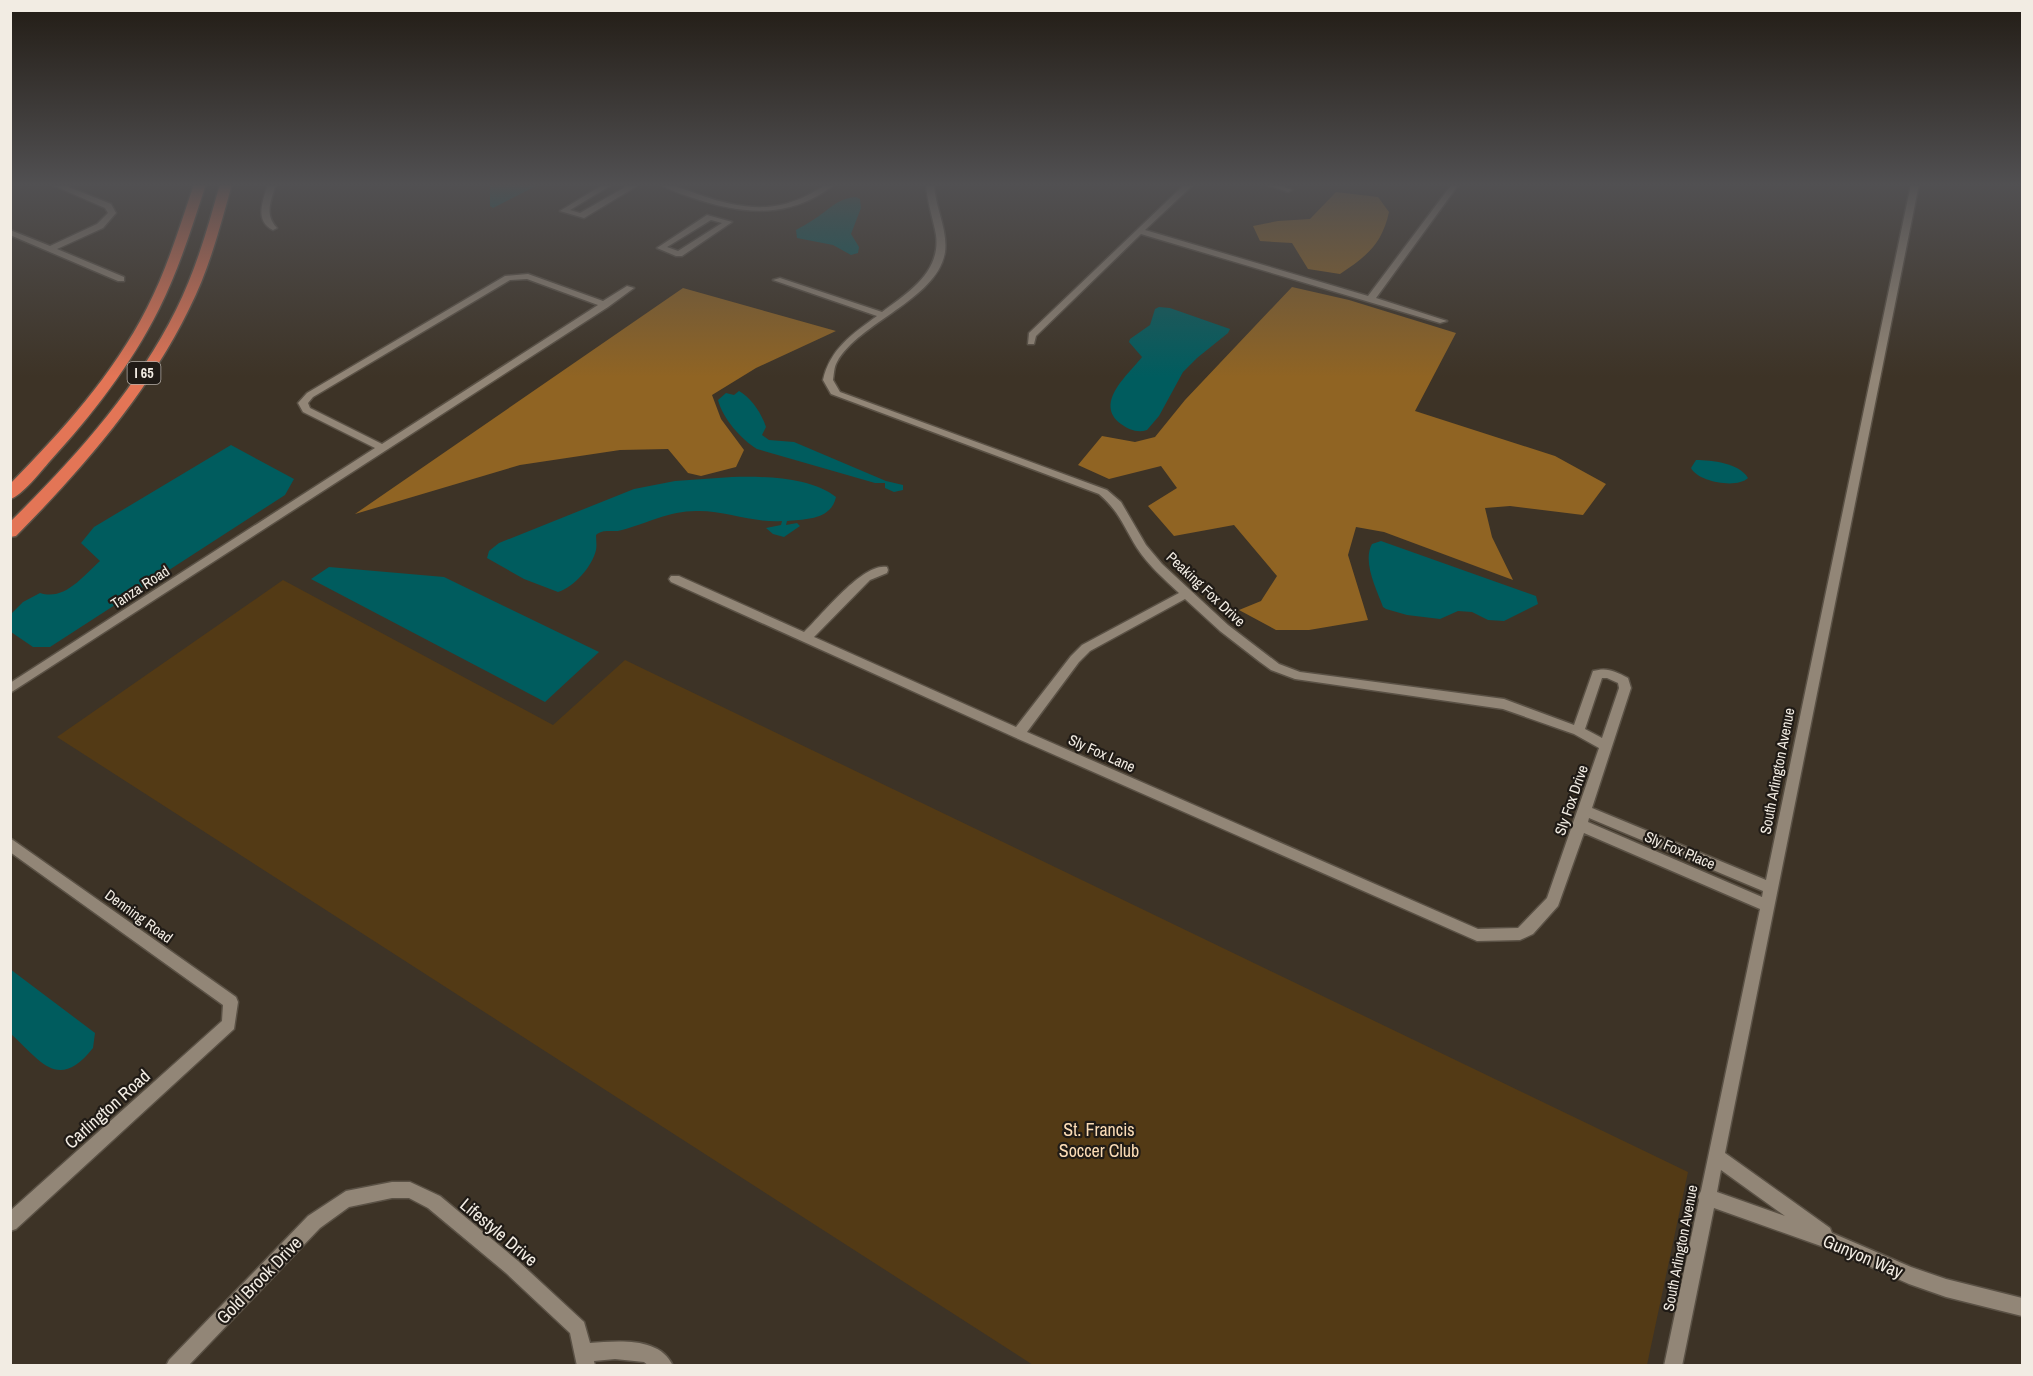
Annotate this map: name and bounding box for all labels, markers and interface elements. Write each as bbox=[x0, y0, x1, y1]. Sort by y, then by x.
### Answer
road number: I 65 bbox=[128, 362, 160, 384]
street label: Peaking Fox Drive bbox=[1162, 547, 1250, 631]
street label: Tanza Road bbox=[107, 560, 173, 614]
street label: South Arlington Avenue bbox=[1754, 706, 1800, 836]
street label: Sly Fox Lane bbox=[1065, 729, 1139, 777]
street label: Sly Fox Drive bbox=[1549, 762, 1593, 838]
street label: Sly Fox Place bbox=[1642, 826, 1719, 874]
street label: Denning Road bbox=[101, 884, 177, 948]
street label: Carlington Road bbox=[59, 1064, 155, 1154]
park label: St. Francis Soccer Club bbox=[1059, 1117, 1139, 1163]
street label: South Arlington Avenue bbox=[1657, 1183, 1703, 1313]
street label: Lifestyle Drive bbox=[455, 1192, 543, 1272]
street label: Gunyon Way bbox=[1819, 1228, 1907, 1284]
street label: Gold Brook Drive bbox=[211, 1231, 307, 1329]

